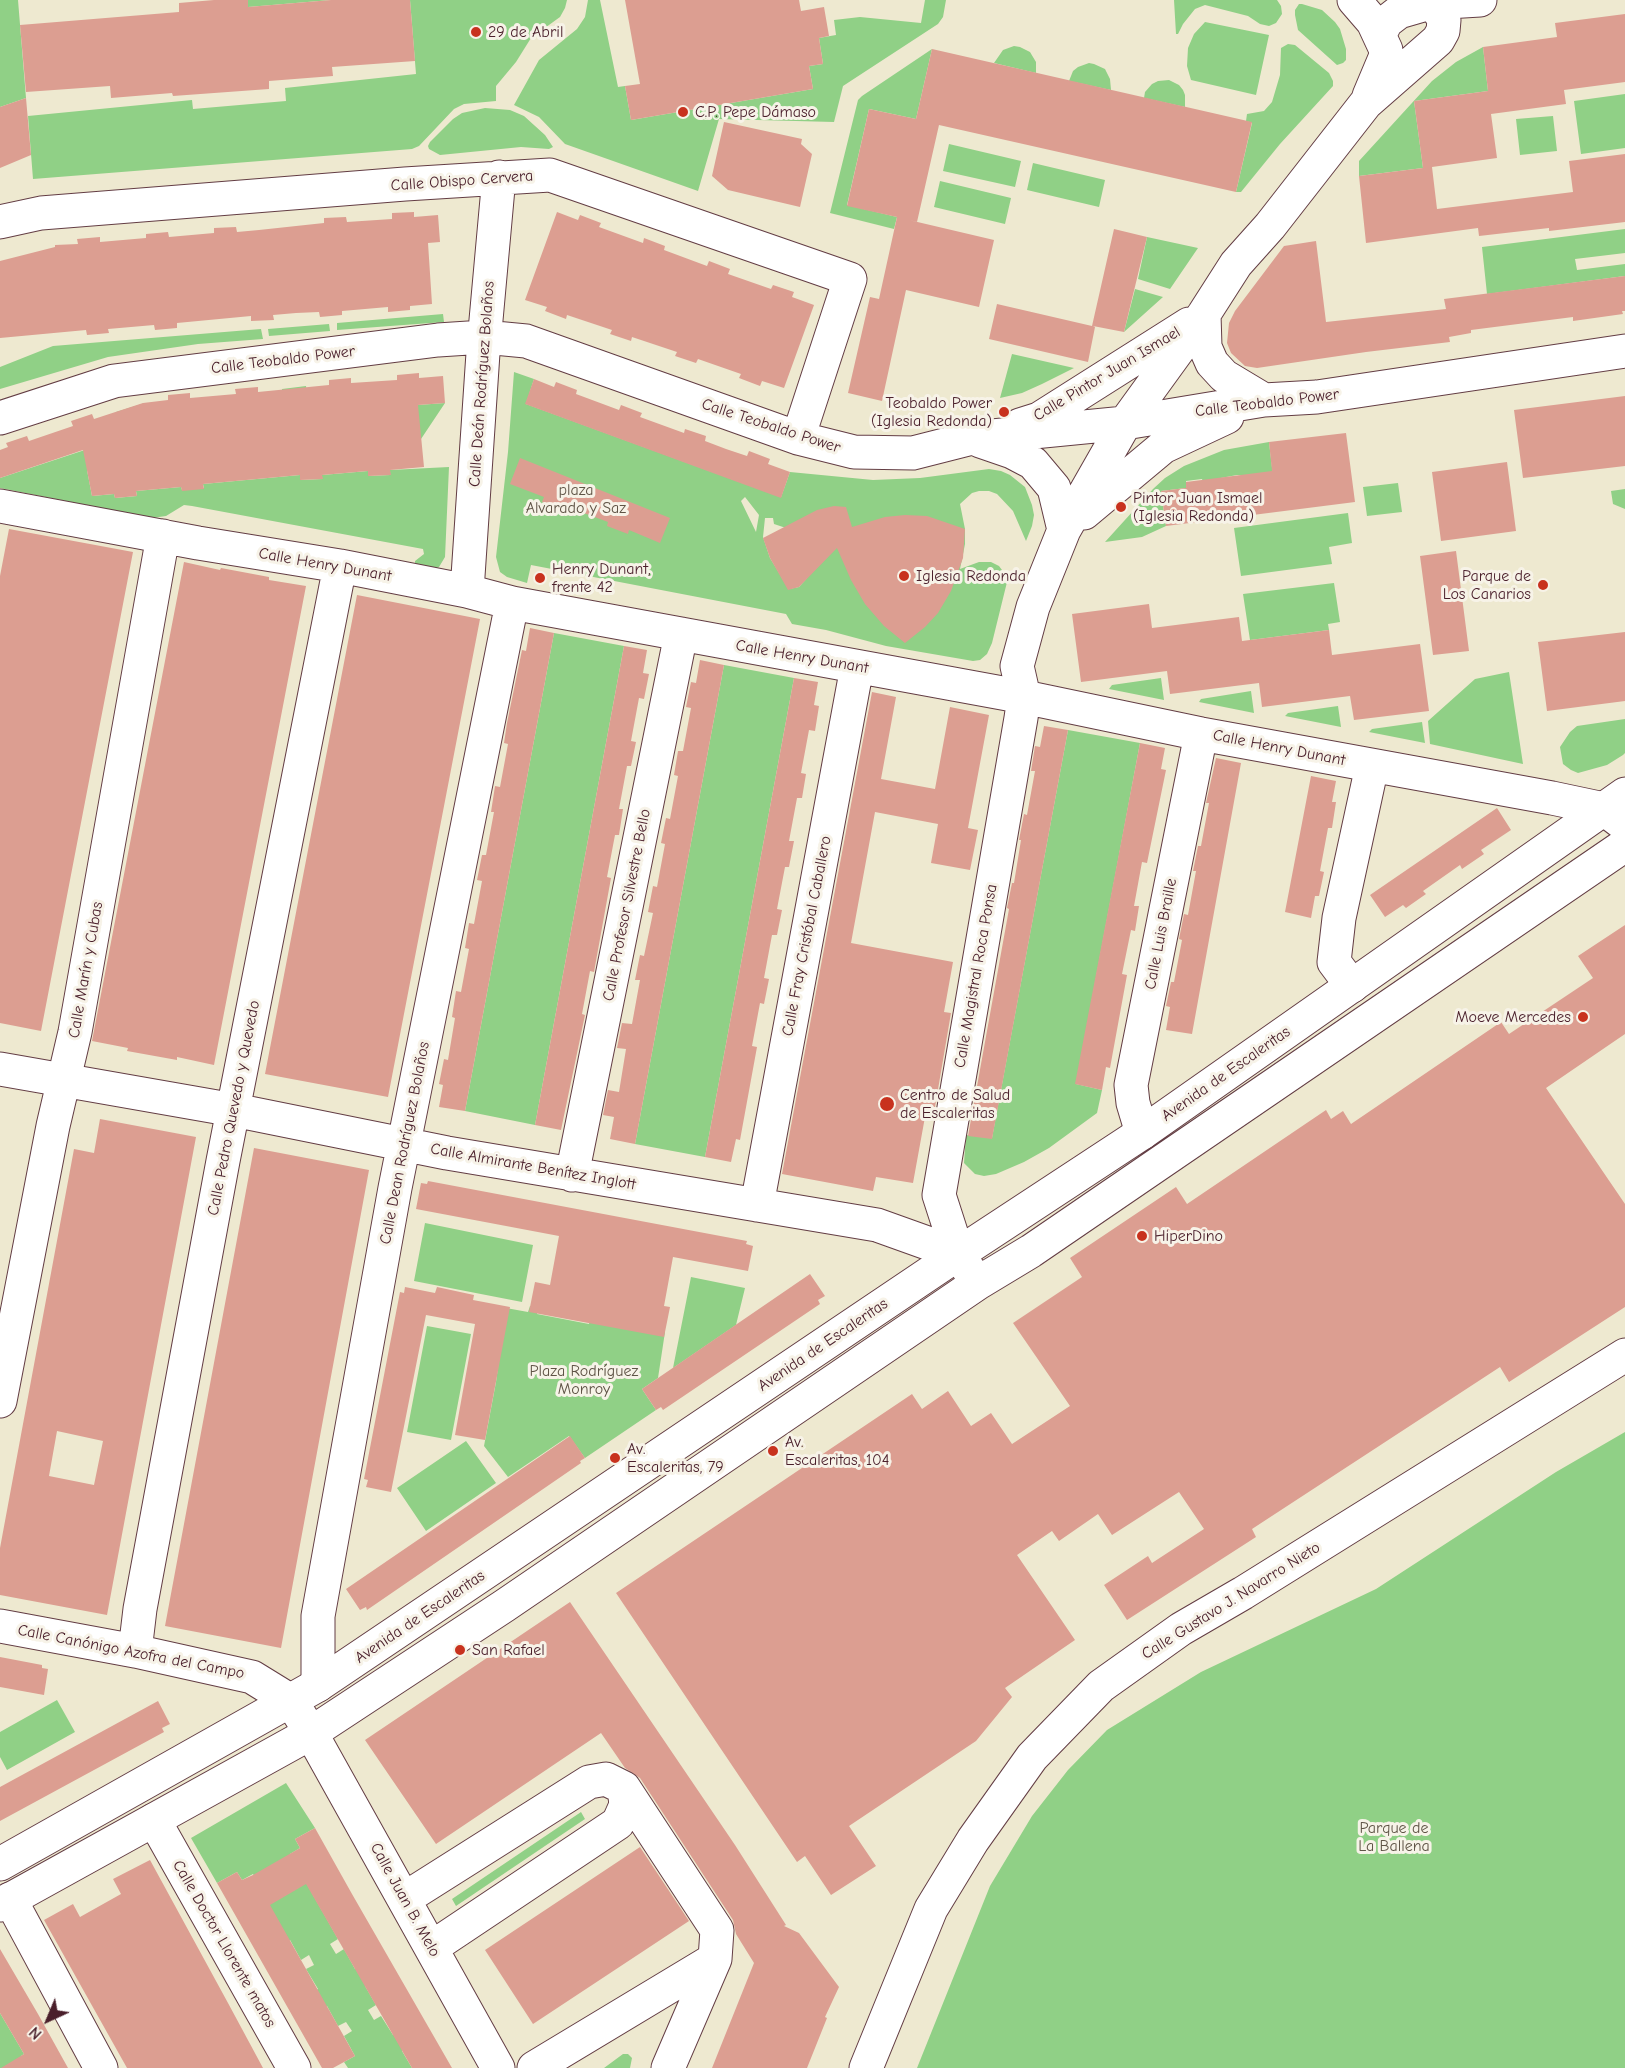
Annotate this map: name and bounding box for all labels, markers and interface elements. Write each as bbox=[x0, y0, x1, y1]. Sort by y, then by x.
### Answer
place label: 29 de Abril bbox=[488, 22, 563, 42]
marker: 29 de Abril bbox=[469, 25, 483, 39]
place label: C.P. Pepe Dámaso bbox=[695, 102, 816, 122]
marker: C.P. Pepe Dámaso bbox=[676, 105, 690, 119]
street label: Calle Obispo Cervera bbox=[390, 166, 534, 196]
street label: Calle Deán Rodríguez Bolaños bbox=[465, 280, 499, 488]
street label: Calle Pintor Juan Ismael bbox=[1030, 322, 1184, 426]
street label: Calle Teobaldo Power bbox=[210, 342, 356, 378]
street label: Calle Teobaldo Power bbox=[1194, 385, 1340, 421]
place label: Teobaldo Power (Iglesia Redonda) bbox=[871, 393, 992, 431]
street label: Calle Teobaldo Power bbox=[699, 394, 843, 458]
marker: Teobaldo Power (Iglesia Redonda) bbox=[997, 405, 1011, 419]
park label: plaza Alvarado y Saz bbox=[526, 480, 626, 518]
place label: Pintor Juan Ismael (Iglesia Redonda) bbox=[1133, 488, 1263, 526]
marker: Pintor Juan Ismael (Iglesia Redonda) bbox=[1114, 500, 1128, 514]
street label: Calle Henry Dunant bbox=[257, 544, 393, 586]
place label: Henry Dunant, frente 42 bbox=[552, 559, 651, 597]
place label: Iglesia Redonda bbox=[916, 566, 1026, 586]
place label: Parque de Los Canarios bbox=[1443, 566, 1531, 604]
marker: Iglesia Redonda bbox=[897, 569, 911, 583]
marker: Henry Dunant, frente 42 bbox=[533, 571, 547, 585]
marker: Parque de Los Canarios bbox=[1536, 578, 1550, 592]
street label: Calle Henry Dunant bbox=[734, 636, 870, 678]
street label: Calle Henry Dunant bbox=[1211, 726, 1347, 770]
street label: Calle Profesor Silvestre Bello bbox=[599, 807, 655, 1003]
street label: Calle Fray Cristóbal Caballero bbox=[778, 834, 836, 1038]
street label: Calle Luis Braille bbox=[1141, 877, 1181, 991]
street label: Calle Magistral Roca Ponsa bbox=[950, 883, 1002, 1069]
street label: Calle Marín y Cubas bbox=[65, 900, 107, 1040]
street label: Calle Pedro Quevedo y Quevedo bbox=[204, 999, 264, 1217]
place label: Moeve Mercedes bbox=[1455, 1007, 1571, 1027]
marker: Moeve Mercedes bbox=[1576, 1010, 1590, 1024]
street label: Avenida de Escaleritas bbox=[1158, 1022, 1294, 1126]
street label: Calle Dean Rodríguez Bolaños bbox=[376, 1040, 434, 1246]
place label: Centro de Salud de Escaleritas bbox=[900, 1085, 1010, 1123]
marker: Centro de Salud de Escaleritas bbox=[878, 1095, 896, 1113]
street label: Calle Almirante Benítez Inglott bbox=[429, 1139, 637, 1195]
place label: HiperDino bbox=[1154, 1226, 1223, 1246]
marker: HiperDino bbox=[1135, 1229, 1149, 1243]
street label: Avenida de Escaleritas bbox=[754, 1294, 892, 1396]
park label: Plaza Rodríguez Monroy bbox=[530, 1361, 638, 1399]
place label: Av. Escaleritas, 104 bbox=[785, 1432, 890, 1470]
place label: Av. Escaleritas, 79 bbox=[627, 1439, 724, 1477]
marker: Av. Escaleritas, 104 bbox=[766, 1444, 780, 1458]
marker: Av. Escaleritas, 79 bbox=[608, 1451, 622, 1465]
street label: Calle Gustavo J. Navarro Nieto bbox=[1138, 1538, 1324, 1664]
street label: Avenida de Escaleritas bbox=[351, 1566, 489, 1668]
street label: Calle Canónigo Azofra del Campo bbox=[16, 1621, 246, 1683]
place label: San Rafael bbox=[472, 1640, 545, 1660]
marker: San Rafael bbox=[453, 1643, 467, 1657]
park label: Parque de La Ballena bbox=[1358, 1818, 1430, 1856]
street label: Calle Juan B. Melo bbox=[366, 1840, 444, 1960]
street label: Calle Doctor Llorente matos bbox=[168, 1857, 280, 2031]
north arrow bbox=[18, 1990, 78, 2050]
text: N bbox=[25, 2023, 46, 2043]

